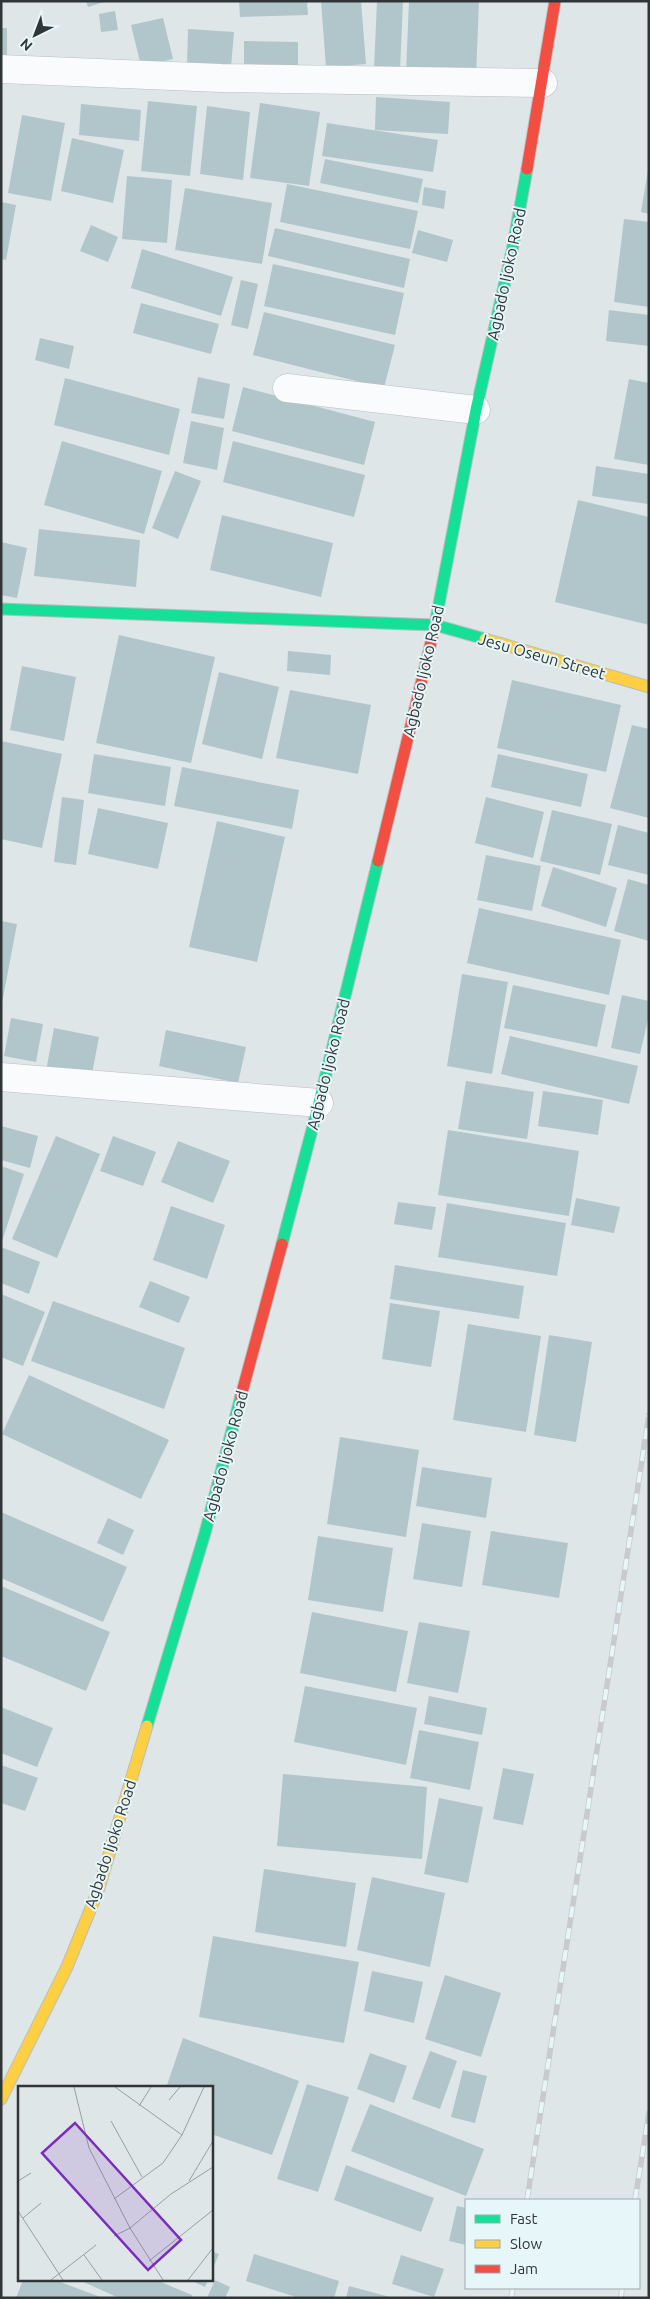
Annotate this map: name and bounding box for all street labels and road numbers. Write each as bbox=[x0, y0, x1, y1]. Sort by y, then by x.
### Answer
street label: Agbado Ijoko Road bbox=[483, 206, 529, 342]
street label: Agbado Ijoko Road bbox=[399, 603, 447, 739]
street label: Jesu Oseun Street bbox=[476, 629, 608, 683]
street label: Agbado Ijoko Road bbox=[303, 997, 353, 1131]
street label: Agbado Ijoko Road bbox=[199, 1389, 251, 1523]
street label: Agbado Ijoko Road bbox=[81, 1777, 139, 1911]

